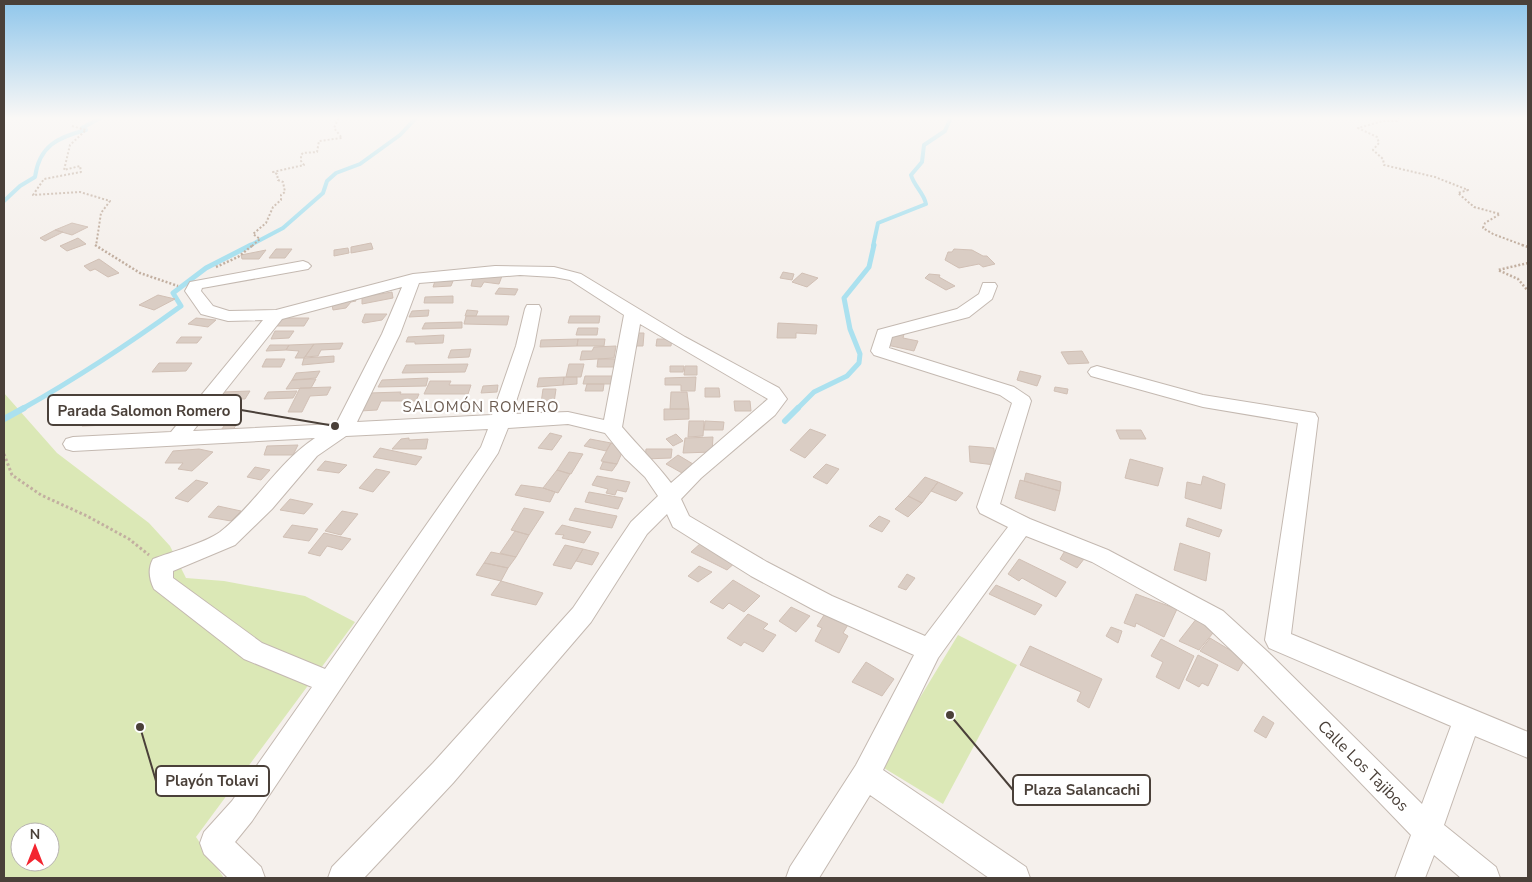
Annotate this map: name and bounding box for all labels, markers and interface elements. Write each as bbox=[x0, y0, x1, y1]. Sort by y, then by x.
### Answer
callout: Parada Salomon Romero bbox=[48, 395, 241, 425]
district label: SALOMÓN ROMERO bbox=[402, 396, 560, 417]
text: Parada Salomon Romero bbox=[58, 401, 231, 421]
street label: Calle Los Tajibos bbox=[1313, 716, 1413, 816]
callout: Playón Tolavi bbox=[156, 766, 269, 796]
text: Playón Tolavi bbox=[165, 771, 259, 791]
callout: Plaza Salancachi bbox=[1013, 775, 1150, 805]
text: Plaza Salancachi bbox=[1024, 780, 1140, 800]
north arrow bbox=[10, 822, 60, 872]
text: N bbox=[30, 825, 40, 844]

